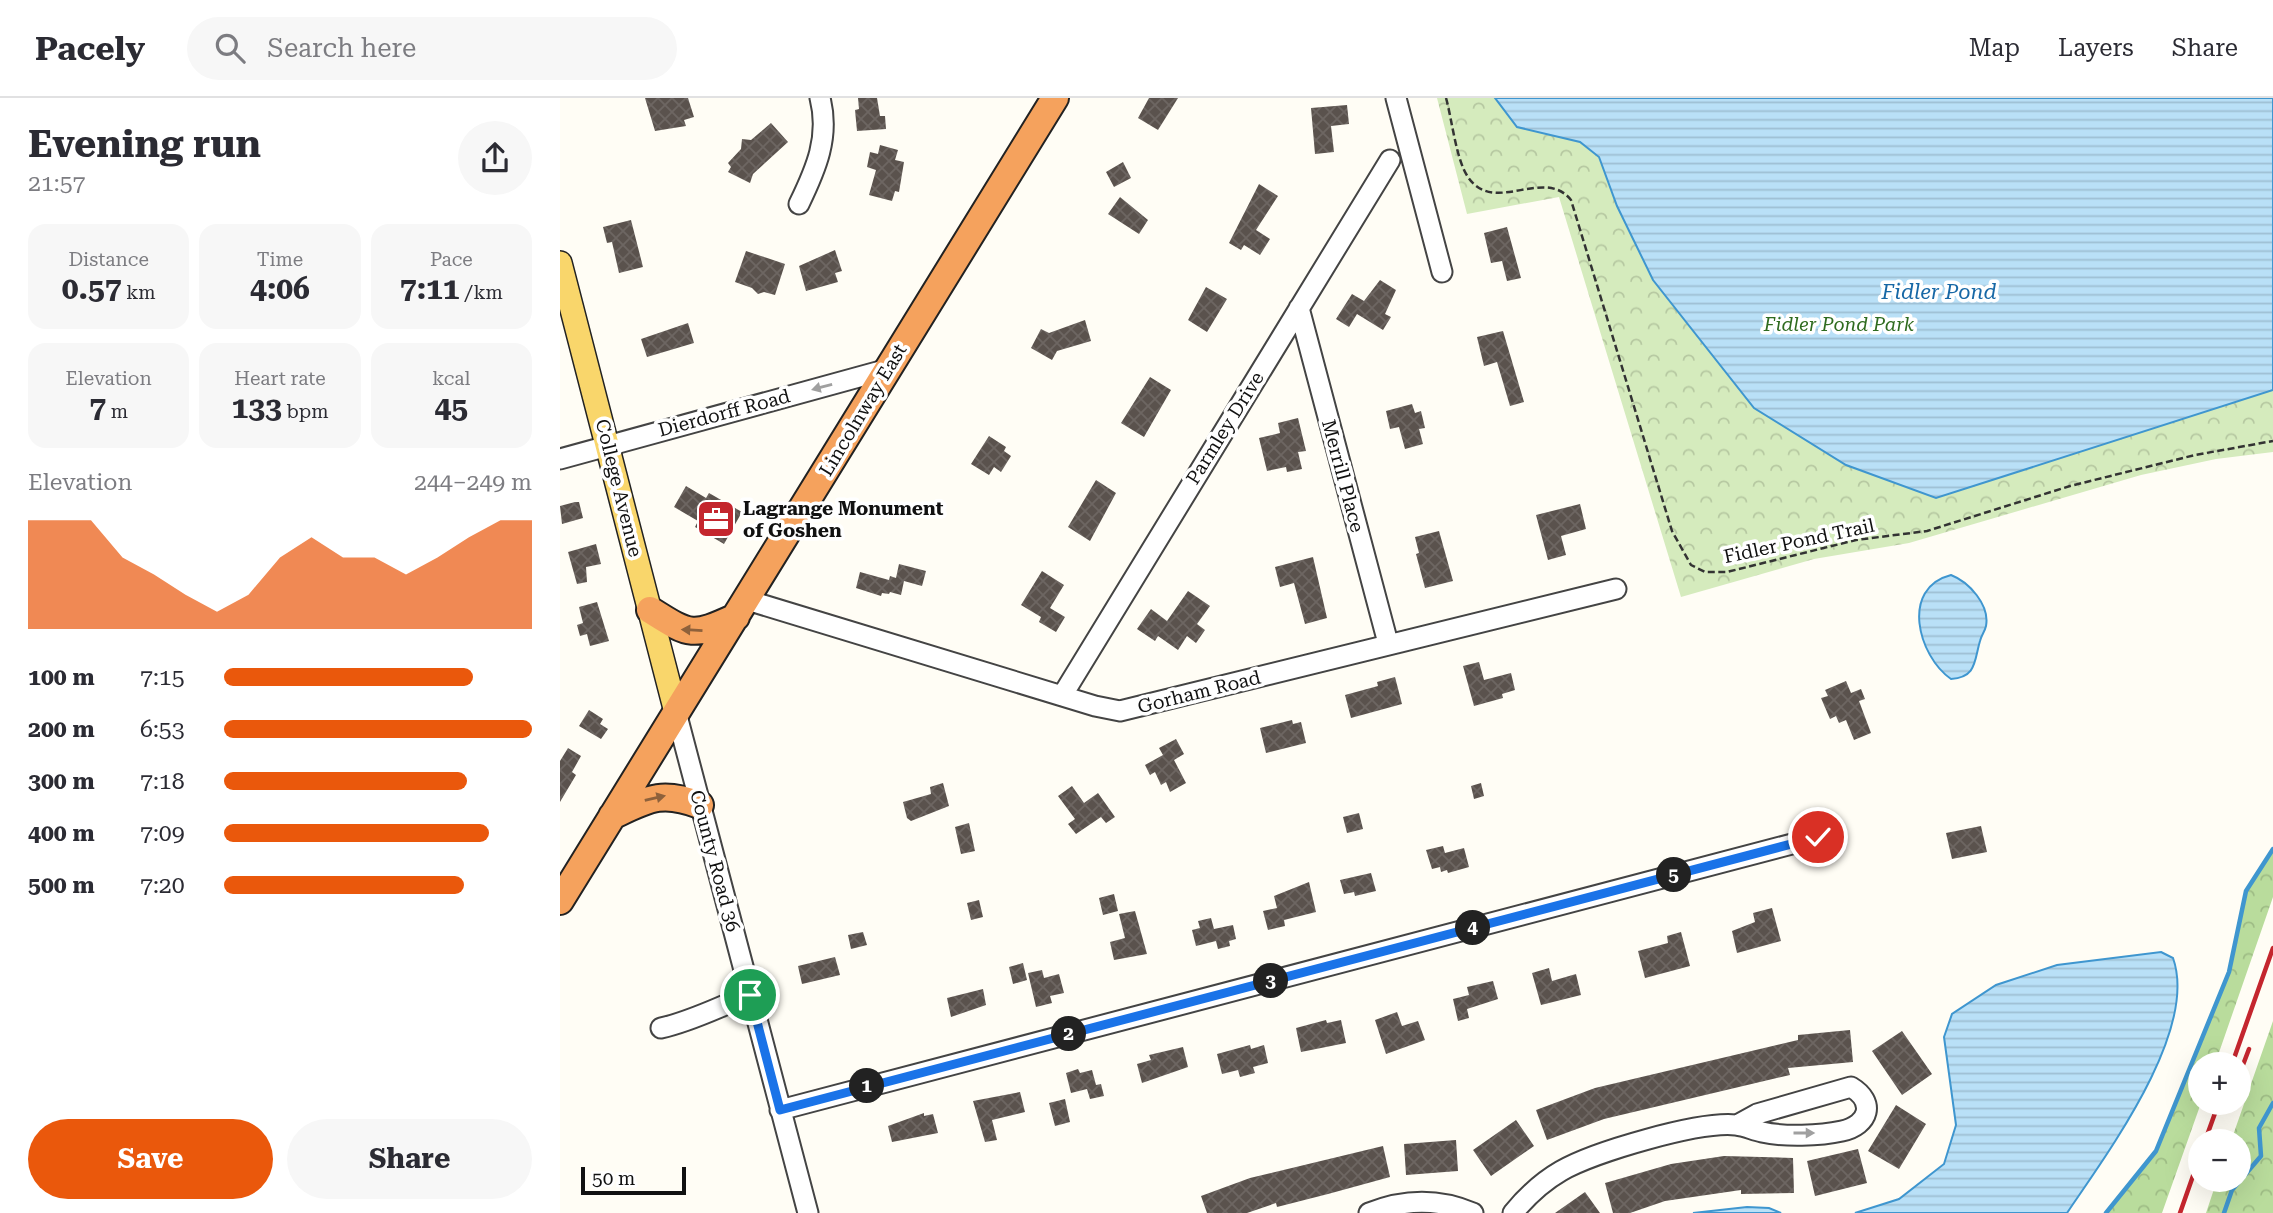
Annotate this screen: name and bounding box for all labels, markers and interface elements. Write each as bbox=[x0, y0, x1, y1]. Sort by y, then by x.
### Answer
search box bbox=[187, 17, 677, 80]
text: Pacely bbox=[35, 29, 145, 68]
icon: search bbox=[211, 29, 249, 67]
text: Search here bbox=[267, 33, 416, 63]
text: Map bbox=[1969, 34, 2020, 62]
text: Layers bbox=[2058, 34, 2134, 62]
text: Share bbox=[2172, 34, 2238, 62]
button: share bbox=[458, 121, 532, 195]
text: Evening run bbox=[28, 122, 261, 166]
text: 21:57 bbox=[28, 170, 85, 197]
text: Distance bbox=[68, 248, 149, 271]
text: Time bbox=[257, 248, 303, 271]
text: Pace bbox=[430, 248, 473, 271]
text: 0.57 bbox=[62, 271, 121, 306]
text: 4:06 bbox=[250, 271, 310, 306]
text: 7:11 bbox=[400, 271, 460, 306]
water label: Fidler Pond bbox=[1880, 280, 1997, 304]
text: km bbox=[121, 281, 156, 304]
text: /km bbox=[460, 281, 503, 304]
park label: Fidler Pond Park bbox=[1763, 313, 1915, 336]
street label: Lincolnway East bbox=[814, 340, 912, 480]
text: Elevation bbox=[66, 367, 152, 390]
text: Heart rate bbox=[234, 367, 326, 390]
text: kcal bbox=[432, 367, 470, 390]
street label: Parmley Drive bbox=[1181, 367, 1269, 489]
one-way arrow bbox=[810, 382, 832, 393]
street label: Dierdorff Road bbox=[655, 384, 793, 442]
text: 7 bbox=[89, 390, 106, 425]
text: 133 bbox=[231, 390, 282, 425]
text: 45 bbox=[435, 390, 468, 425]
text: m bbox=[106, 400, 128, 423]
text: bpm bbox=[282, 400, 329, 423]
street label: College Avenue bbox=[591, 417, 647, 559]
street label: Merrill Place bbox=[1317, 417, 1369, 535]
text: Elevation bbox=[28, 469, 132, 496]
text: 244–249 m bbox=[414, 469, 532, 496]
place label: Lagrange Monument of Goshen bbox=[743, 497, 944, 542]
office icon: Lagrange Monument of Goshen bbox=[695, 498, 737, 540]
street label: Fidler Pond Trail bbox=[1721, 514, 1877, 568]
one-way arrow bbox=[681, 624, 703, 635]
text: 100 m bbox=[28, 664, 95, 691]
text: 7:15 bbox=[140, 664, 185, 691]
street label: Gorham Road bbox=[1135, 666, 1263, 718]
text: 200 m bbox=[28, 716, 95, 743]
text: 6:53 bbox=[140, 716, 185, 743]
text: 300 m bbox=[28, 768, 95, 795]
text: 7:18 bbox=[140, 768, 185, 795]
street label: County Road 36 bbox=[685, 788, 745, 934]
one-way arrow bbox=[644, 793, 666, 804]
pin bbox=[1788, 807, 1848, 867]
icon: check bbox=[1799, 818, 1837, 856]
text: 400 m bbox=[28, 820, 95, 847]
text: 7:09 bbox=[140, 820, 185, 847]
pin: 5 bbox=[1656, 858, 1692, 892]
text: 5 bbox=[1668, 863, 1679, 886]
text: 500 m bbox=[28, 872, 95, 899]
text: 7:20 bbox=[140, 872, 185, 899]
pin: 4 bbox=[1455, 910, 1490, 946]
text: 4 bbox=[1467, 916, 1478, 939]
pin: 3 bbox=[1254, 964, 1288, 998]
pin bbox=[720, 965, 780, 1025]
text: 3 bbox=[1265, 969, 1276, 992]
icon: arrive bbox=[731, 976, 769, 1014]
pin: 2 bbox=[1051, 1016, 1086, 1052]
text: 2 bbox=[1063, 1022, 1074, 1045]
map controls bbox=[2188, 1052, 2251, 1192]
button: + bbox=[2188, 1052, 2251, 1115]
pin: 1 bbox=[850, 1068, 884, 1104]
text: 1 bbox=[861, 1074, 872, 1097]
button: Save bbox=[28, 1119, 273, 1199]
button: Share bbox=[287, 1119, 532, 1199]
one-way arrow bbox=[1793, 1127, 1815, 1139]
button: − bbox=[2188, 1129, 2251, 1192]
scale bar bbox=[581, 1164, 686, 1196]
text: 50 m bbox=[592, 1167, 635, 1190]

